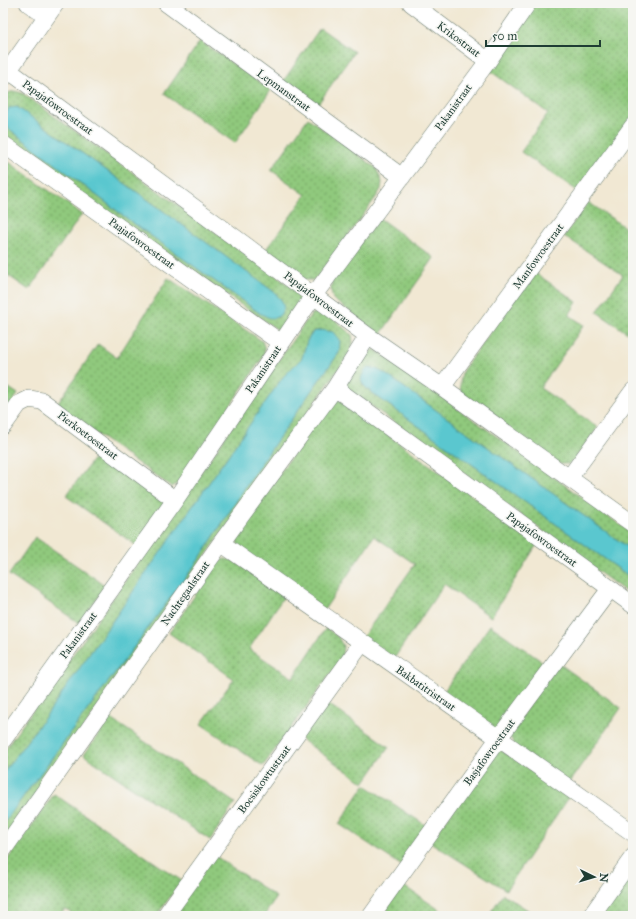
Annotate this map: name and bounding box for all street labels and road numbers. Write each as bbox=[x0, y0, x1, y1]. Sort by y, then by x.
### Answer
street label: Krikostraat bbox=[435, 19, 483, 60]
street label: Lepmanstraat bbox=[254, 67, 313, 114]
street label: Papajafowroestraat bbox=[20, 77, 96, 137]
street label: Pakanistraat bbox=[432, 81, 475, 133]
street label: Paajafowroestraat bbox=[106, 215, 177, 272]
street label: Manfowroestraat bbox=[510, 221, 567, 292]
street label: Papajafowroestraat bbox=[281, 269, 356, 330]
street label: Pakanistraat bbox=[243, 343, 284, 396]
street label: Pierkoetoestraat bbox=[55, 408, 121, 462]
street label: Papajafowroestraat bbox=[504, 509, 580, 569]
street label: Nachtegaalstraat bbox=[158, 559, 212, 628]
street label: Pakanistraat bbox=[57, 609, 100, 661]
street label: Bakbatitristraat bbox=[393, 663, 458, 714]
street label: Basjafowroestraat bbox=[461, 716, 518, 788]
street label: Boesiskowtustraat bbox=[235, 743, 294, 816]

